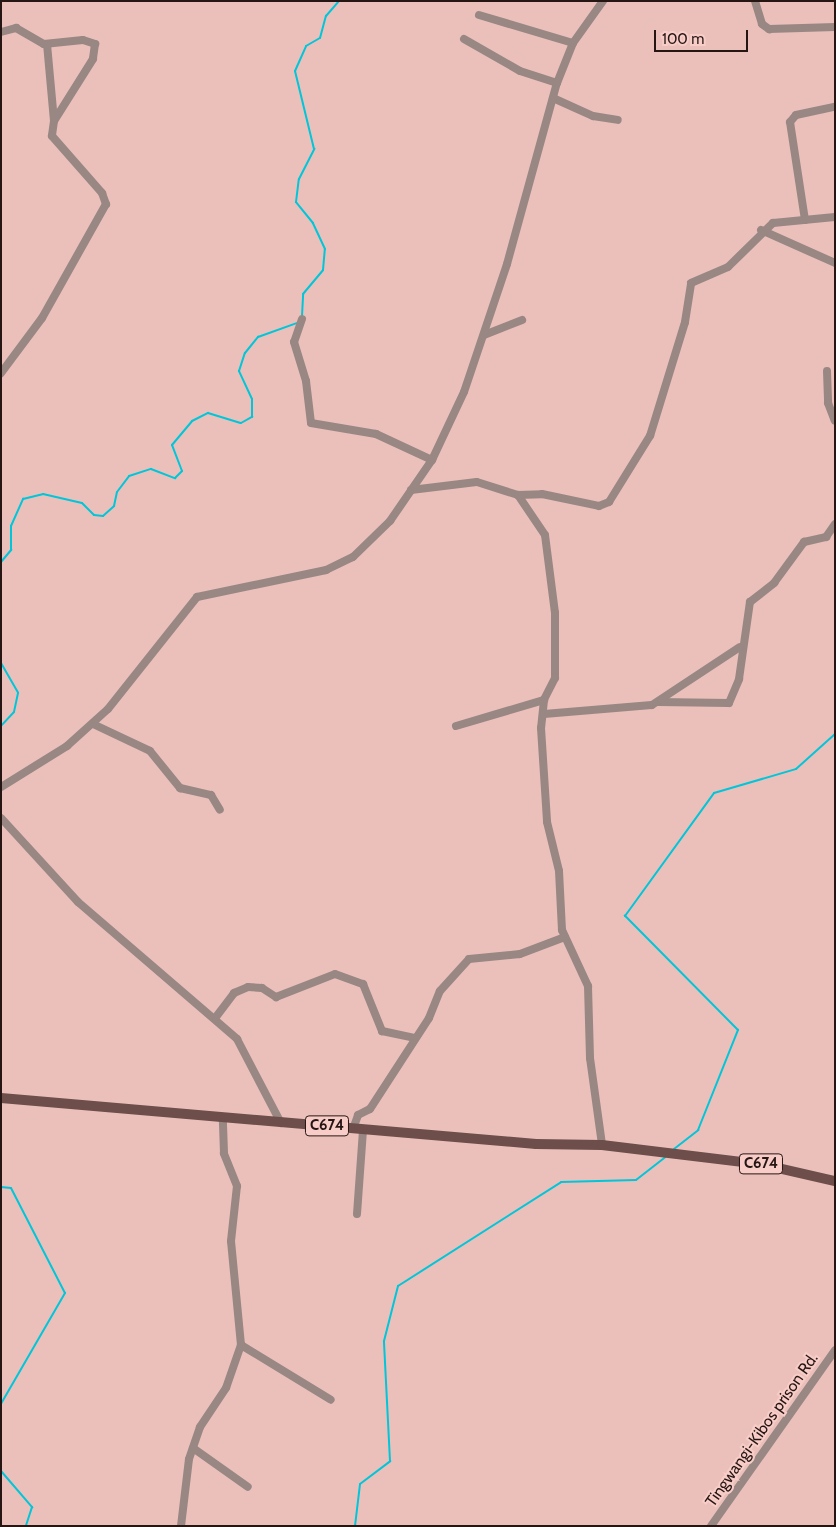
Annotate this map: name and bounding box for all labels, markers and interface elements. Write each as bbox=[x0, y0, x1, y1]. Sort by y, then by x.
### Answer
scale bar bbox=[656, 20, 750, 52]
text: 100 m bbox=[662, 30, 704, 48]
road number: C674 bbox=[304, 1114, 350, 1138]
road number: C674 bbox=[738, 1152, 784, 1176]
street label: Tingwangi-Kibos prison Rd. bbox=[702, 1350, 822, 1510]

